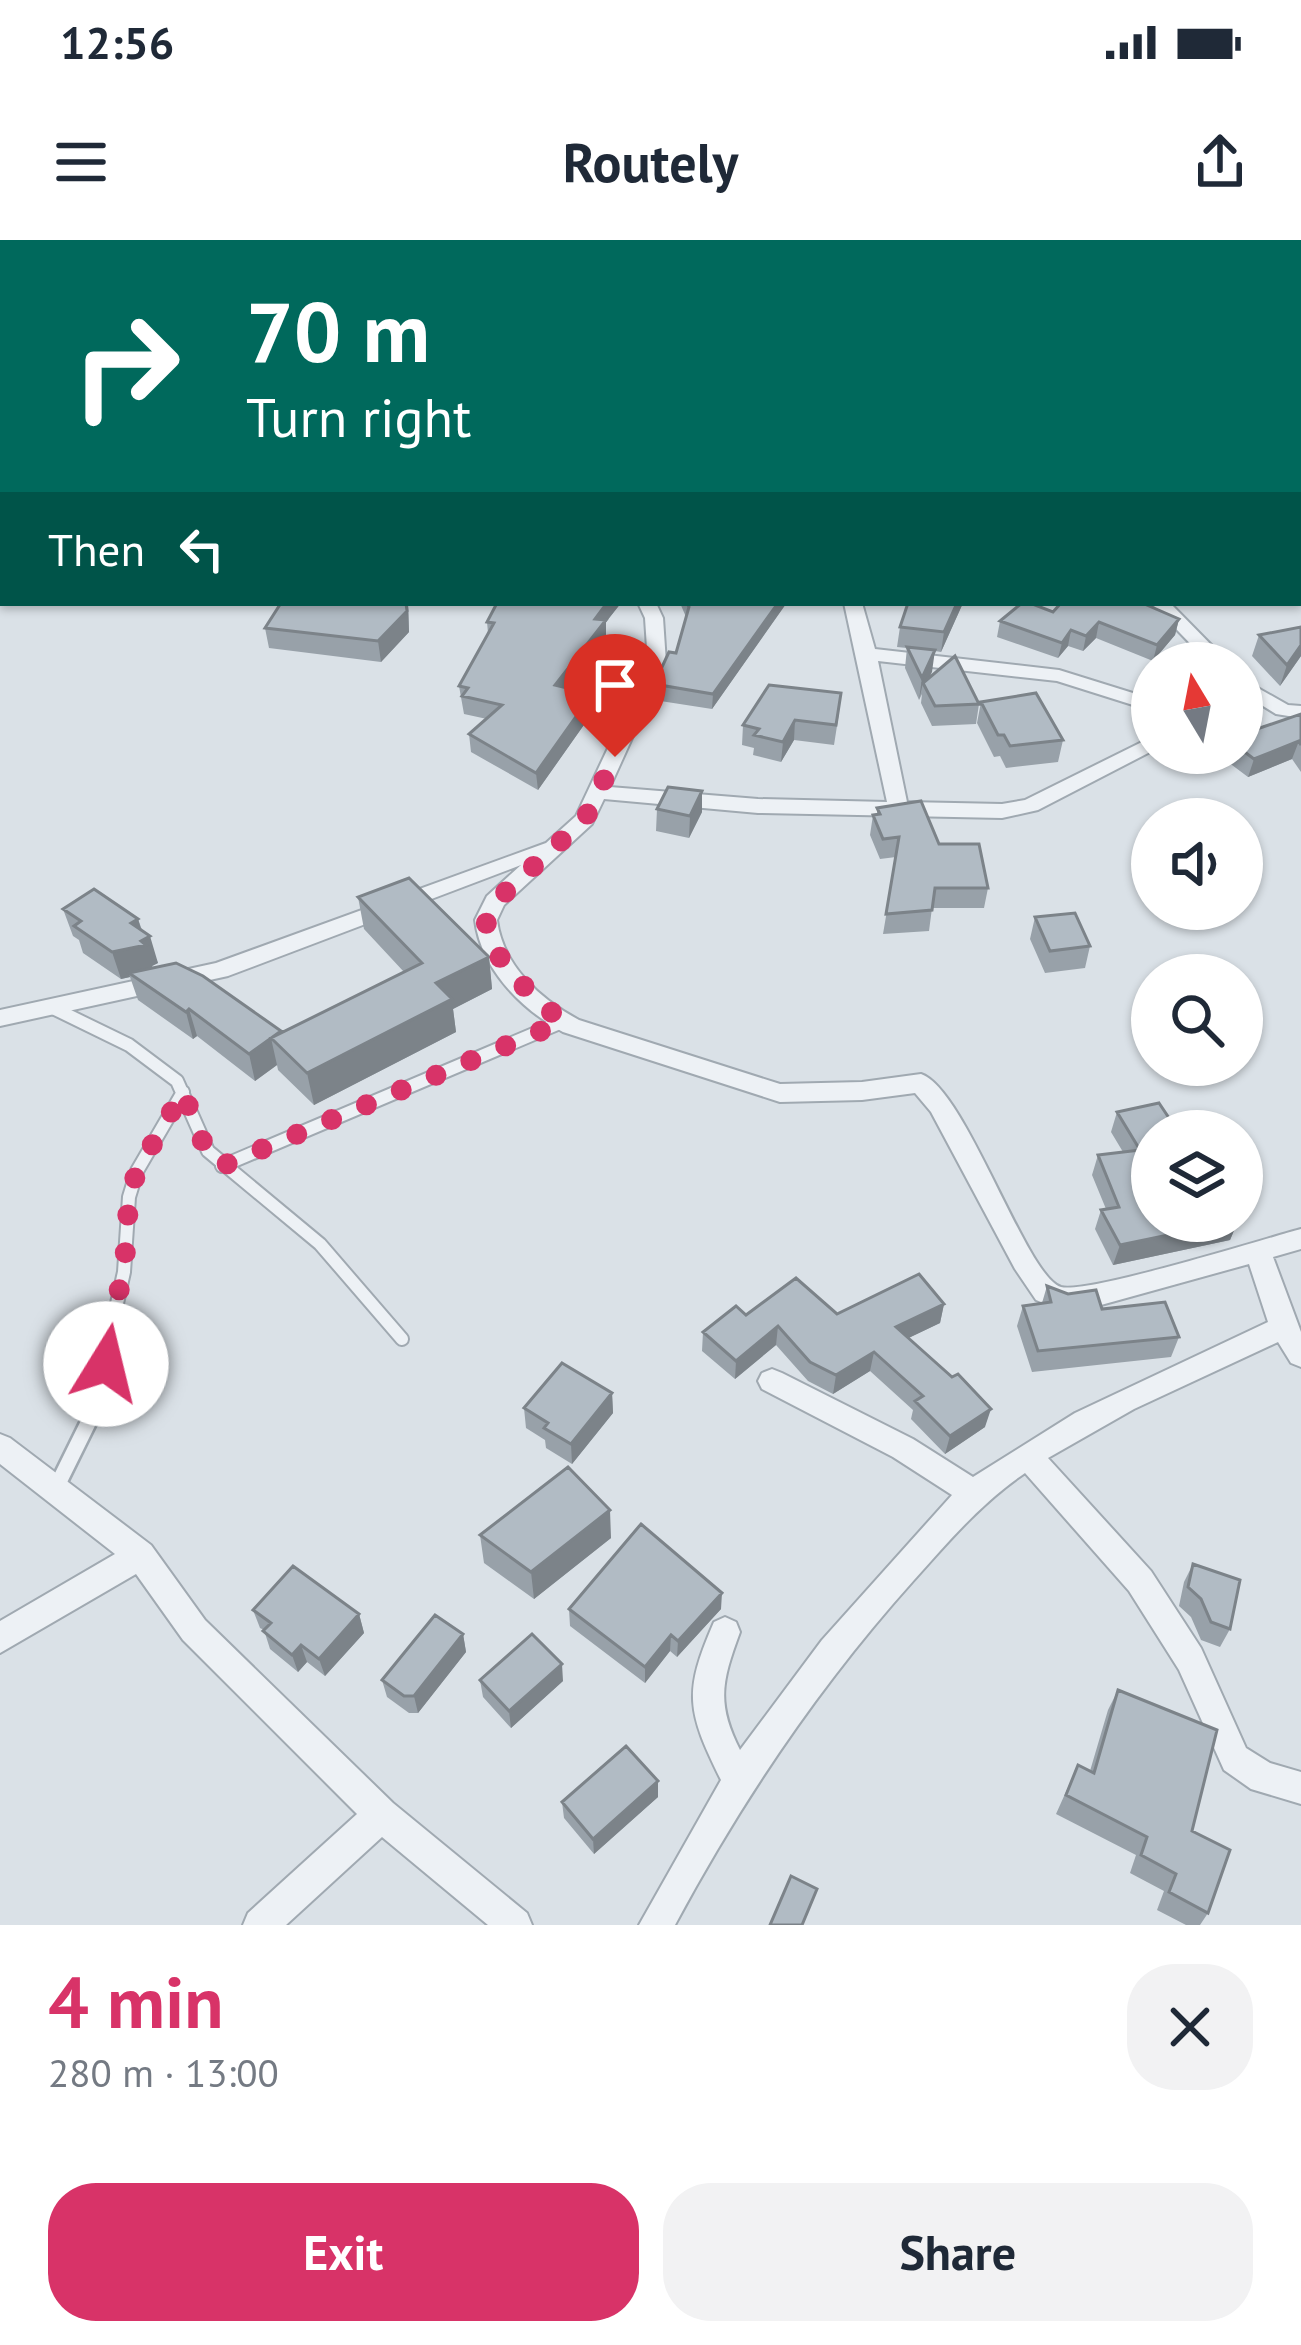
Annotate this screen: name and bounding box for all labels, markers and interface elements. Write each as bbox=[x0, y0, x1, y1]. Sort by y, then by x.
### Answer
text: 12:56 bbox=[60, 13, 174, 71]
text: Routely bbox=[563, 127, 738, 197]
icon: menu bbox=[48, 129, 114, 195]
icon: share bbox=[1187, 129, 1253, 195]
text: 70 m bbox=[246, 276, 430, 385]
icon: right bbox=[48, 288, 204, 444]
text: Turn right bbox=[246, 382, 471, 452]
icon: left bbox=[169, 516, 235, 582]
text: Then bbox=[48, 520, 145, 578]
pin bbox=[564, 634, 666, 757]
north arrow bbox=[1131, 642, 1263, 774]
map controls bbox=[1131, 642, 1263, 1242]
icon: arrive bbox=[582, 652, 648, 718]
button: sound bbox=[1131, 798, 1263, 930]
button: search bbox=[1131, 954, 1263, 1086]
button: layers bbox=[1131, 1110, 1263, 1242]
position arrow bbox=[43, 1301, 169, 1427]
text: 4 min bbox=[48, 1955, 224, 2048]
button: close bbox=[1127, 1964, 1253, 2090]
text: 280 m · 13:00 bbox=[48, 2047, 279, 2098]
button: Exit bbox=[48, 2183, 639, 2321]
button: Share bbox=[663, 2183, 1253, 2321]

